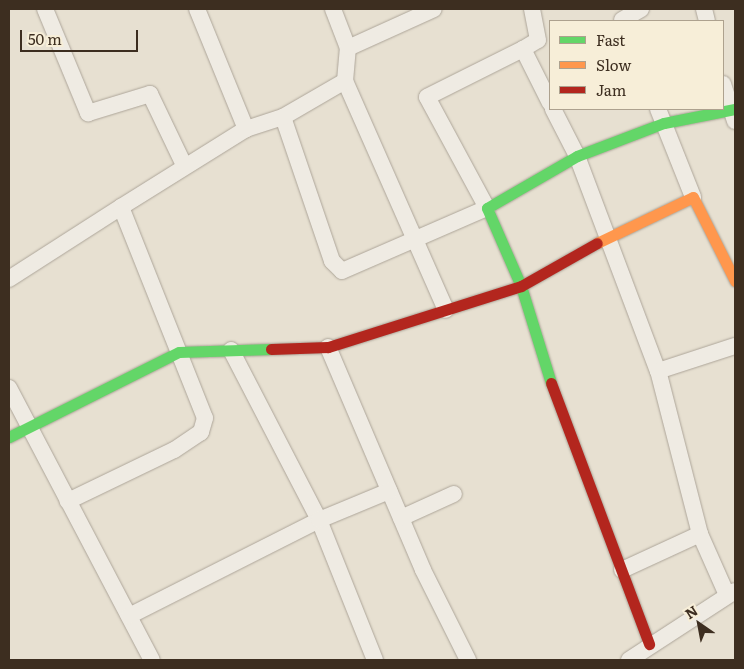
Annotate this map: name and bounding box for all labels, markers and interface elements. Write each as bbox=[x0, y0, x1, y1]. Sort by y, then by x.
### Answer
scale bar bbox=[22, 20, 140, 52]
legend bbox=[549, 20, 724, 110]
text: 50 m bbox=[28, 27, 62, 50]
text: Fast bbox=[596, 28, 625, 51]
text: Slow bbox=[596, 53, 631, 76]
text: Jam bbox=[596, 78, 626, 101]
north arrow bbox=[674, 599, 724, 649]
text: N bbox=[680, 600, 701, 623]

